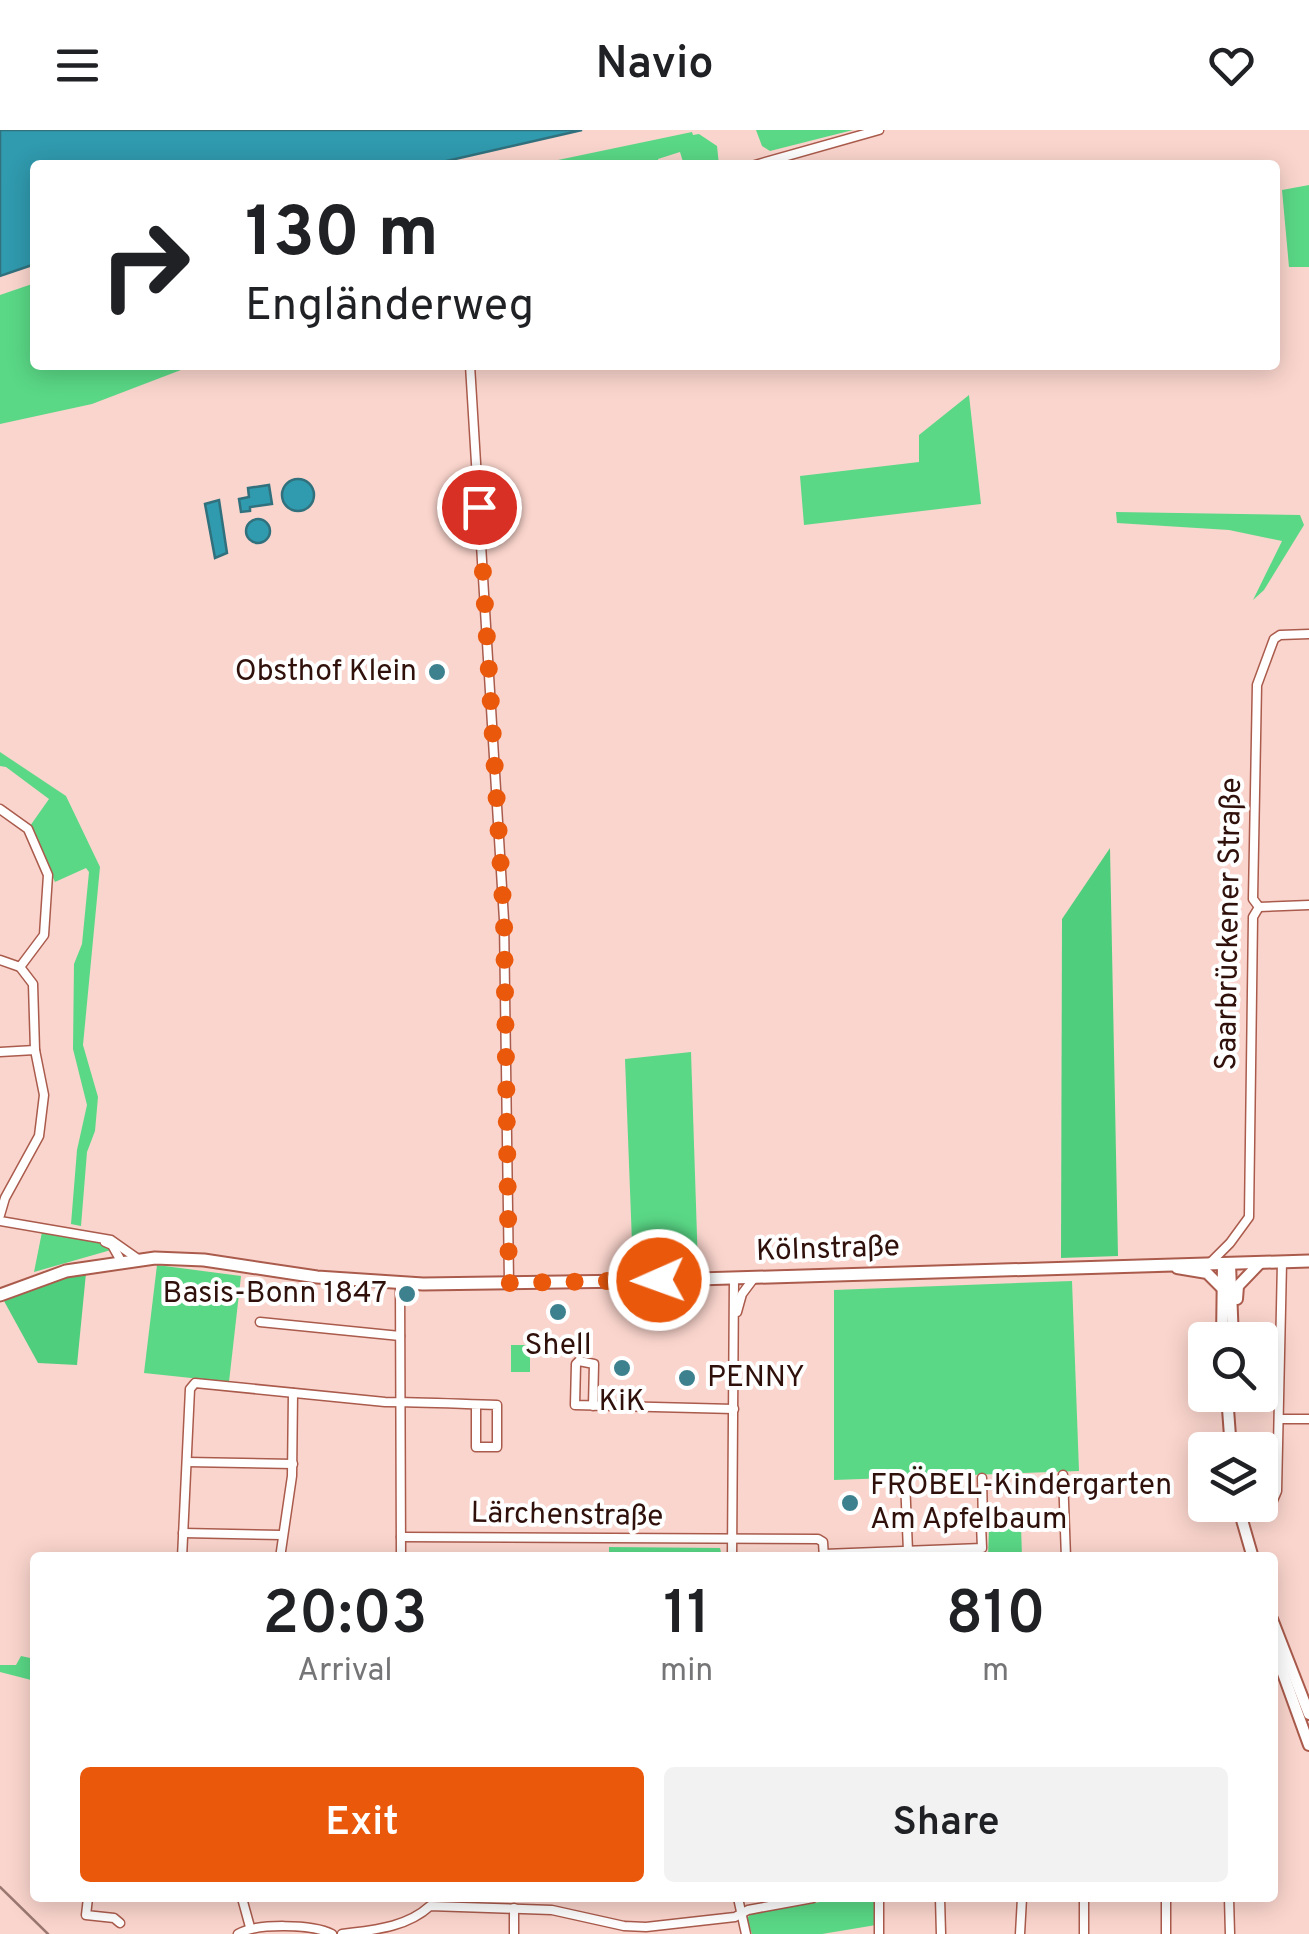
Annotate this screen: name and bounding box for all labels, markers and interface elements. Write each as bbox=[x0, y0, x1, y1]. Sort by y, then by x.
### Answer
text: Navio bbox=[595, 37, 714, 94]
icon: menu bbox=[50, 38, 105, 93]
icon: heart bbox=[1204, 38, 1259, 93]
text: 130 m bbox=[245, 192, 439, 281]
icon: right bbox=[80, 200, 210, 330]
text: Engländerweg bbox=[245, 279, 534, 336]
pin bbox=[437, 465, 522, 550]
icon: arrive bbox=[452, 480, 507, 535]
place label: Obsthof Klein bbox=[235, 654, 417, 691]
marker: Obsthof Klein bbox=[426, 661, 448, 683]
street label: Saarbrückener Straße bbox=[1209, 777, 1251, 1071]
position arrow bbox=[607, 1228, 711, 1332]
street label: Kölnstraße bbox=[755, 1229, 901, 1271]
place label: Basis-Bonn 1847 bbox=[163, 1276, 387, 1313]
marker: Basis-Bonn 1847 bbox=[396, 1283, 418, 1305]
marker: Shell bbox=[547, 1301, 569, 1323]
map controls bbox=[1188, 1322, 1278, 1522]
button: search bbox=[1188, 1322, 1278, 1412]
place label: Shell bbox=[524, 1328, 592, 1365]
marker: KiK bbox=[611, 1357, 633, 1379]
place label: PENNY bbox=[707, 1360, 805, 1397]
marker: PENNY bbox=[676, 1367, 698, 1389]
place label: KiK bbox=[598, 1384, 646, 1421]
button: layers bbox=[1188, 1432, 1278, 1522]
place label: FRÖBEL-Kindergarten Am Apfelbaum bbox=[870, 1466, 1172, 1539]
marker: FRÖBEL-Kindergarten Am Apfelbaum bbox=[839, 1492, 861, 1514]
street label: Lärchenstraße bbox=[470, 1496, 664, 1536]
text: 20:03 bbox=[262, 1579, 428, 1655]
text: 11 bbox=[663, 1579, 710, 1655]
text: 810 bbox=[946, 1579, 1046, 1655]
text: Arrival bbox=[297, 1652, 393, 1692]
text: min bbox=[660, 1652, 713, 1692]
text: m bbox=[982, 1652, 1009, 1692]
button: Exit bbox=[80, 1767, 644, 1882]
button: Share bbox=[664, 1767, 1228, 1882]

